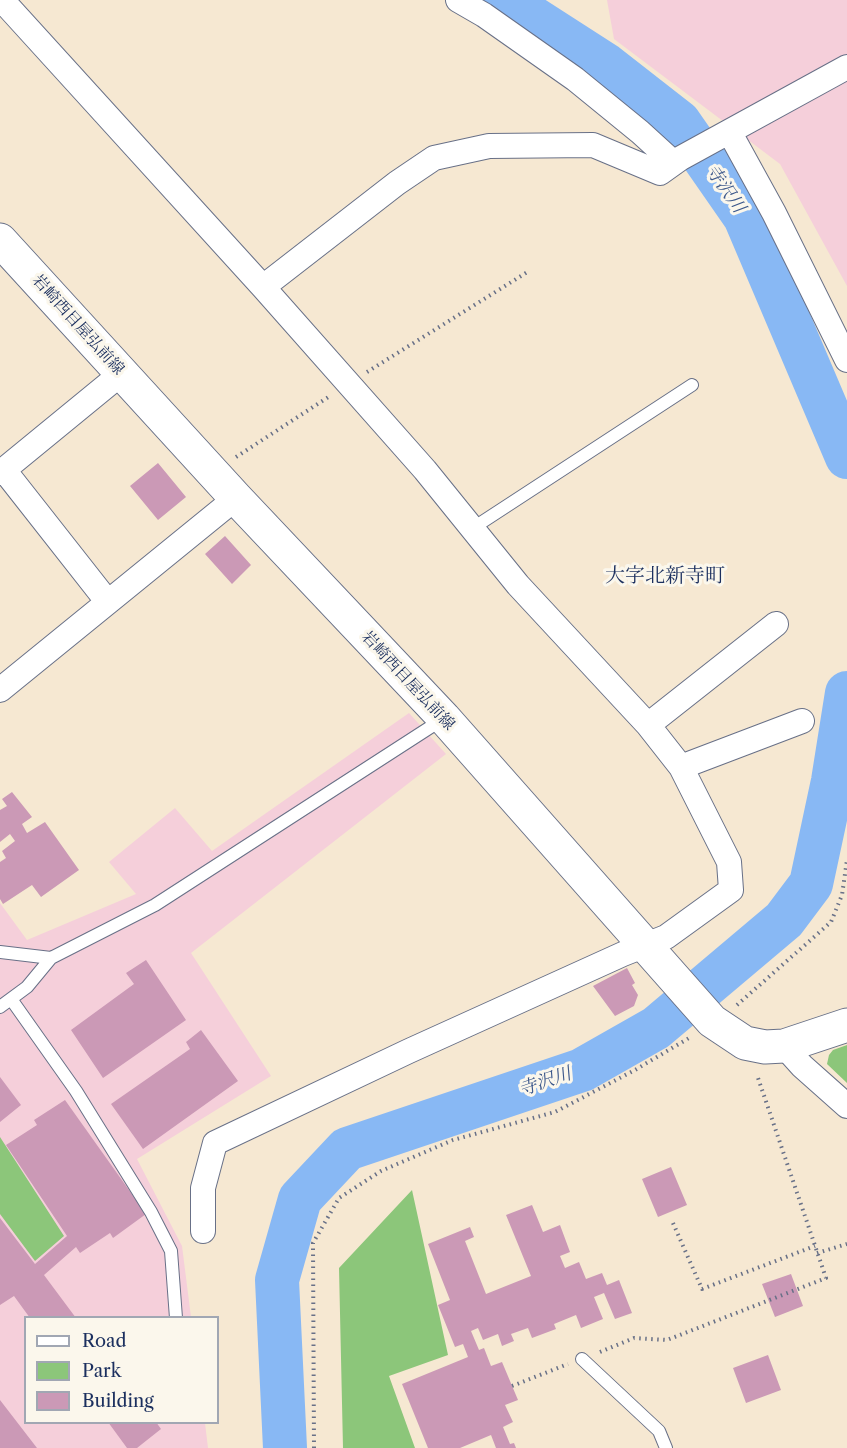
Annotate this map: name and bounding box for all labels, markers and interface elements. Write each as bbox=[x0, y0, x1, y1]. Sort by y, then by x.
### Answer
water label: 寺沢川 bbox=[701, 161, 749, 217]
street label: 岩崎西目屋弘前線 bbox=[28, 271, 128, 379]
district label: 大字北新寺町 bbox=[605, 564, 725, 588]
street label: 岩崎西目屋弘前線 bbox=[357, 628, 459, 734]
water label: 寺沢川 bbox=[516, 1063, 574, 1101]
legend bbox=[24, 1316, 219, 1424]
text: Road bbox=[82, 1330, 127, 1352]
text: Park bbox=[82, 1360, 121, 1382]
text: Building bbox=[82, 1390, 154, 1412]

